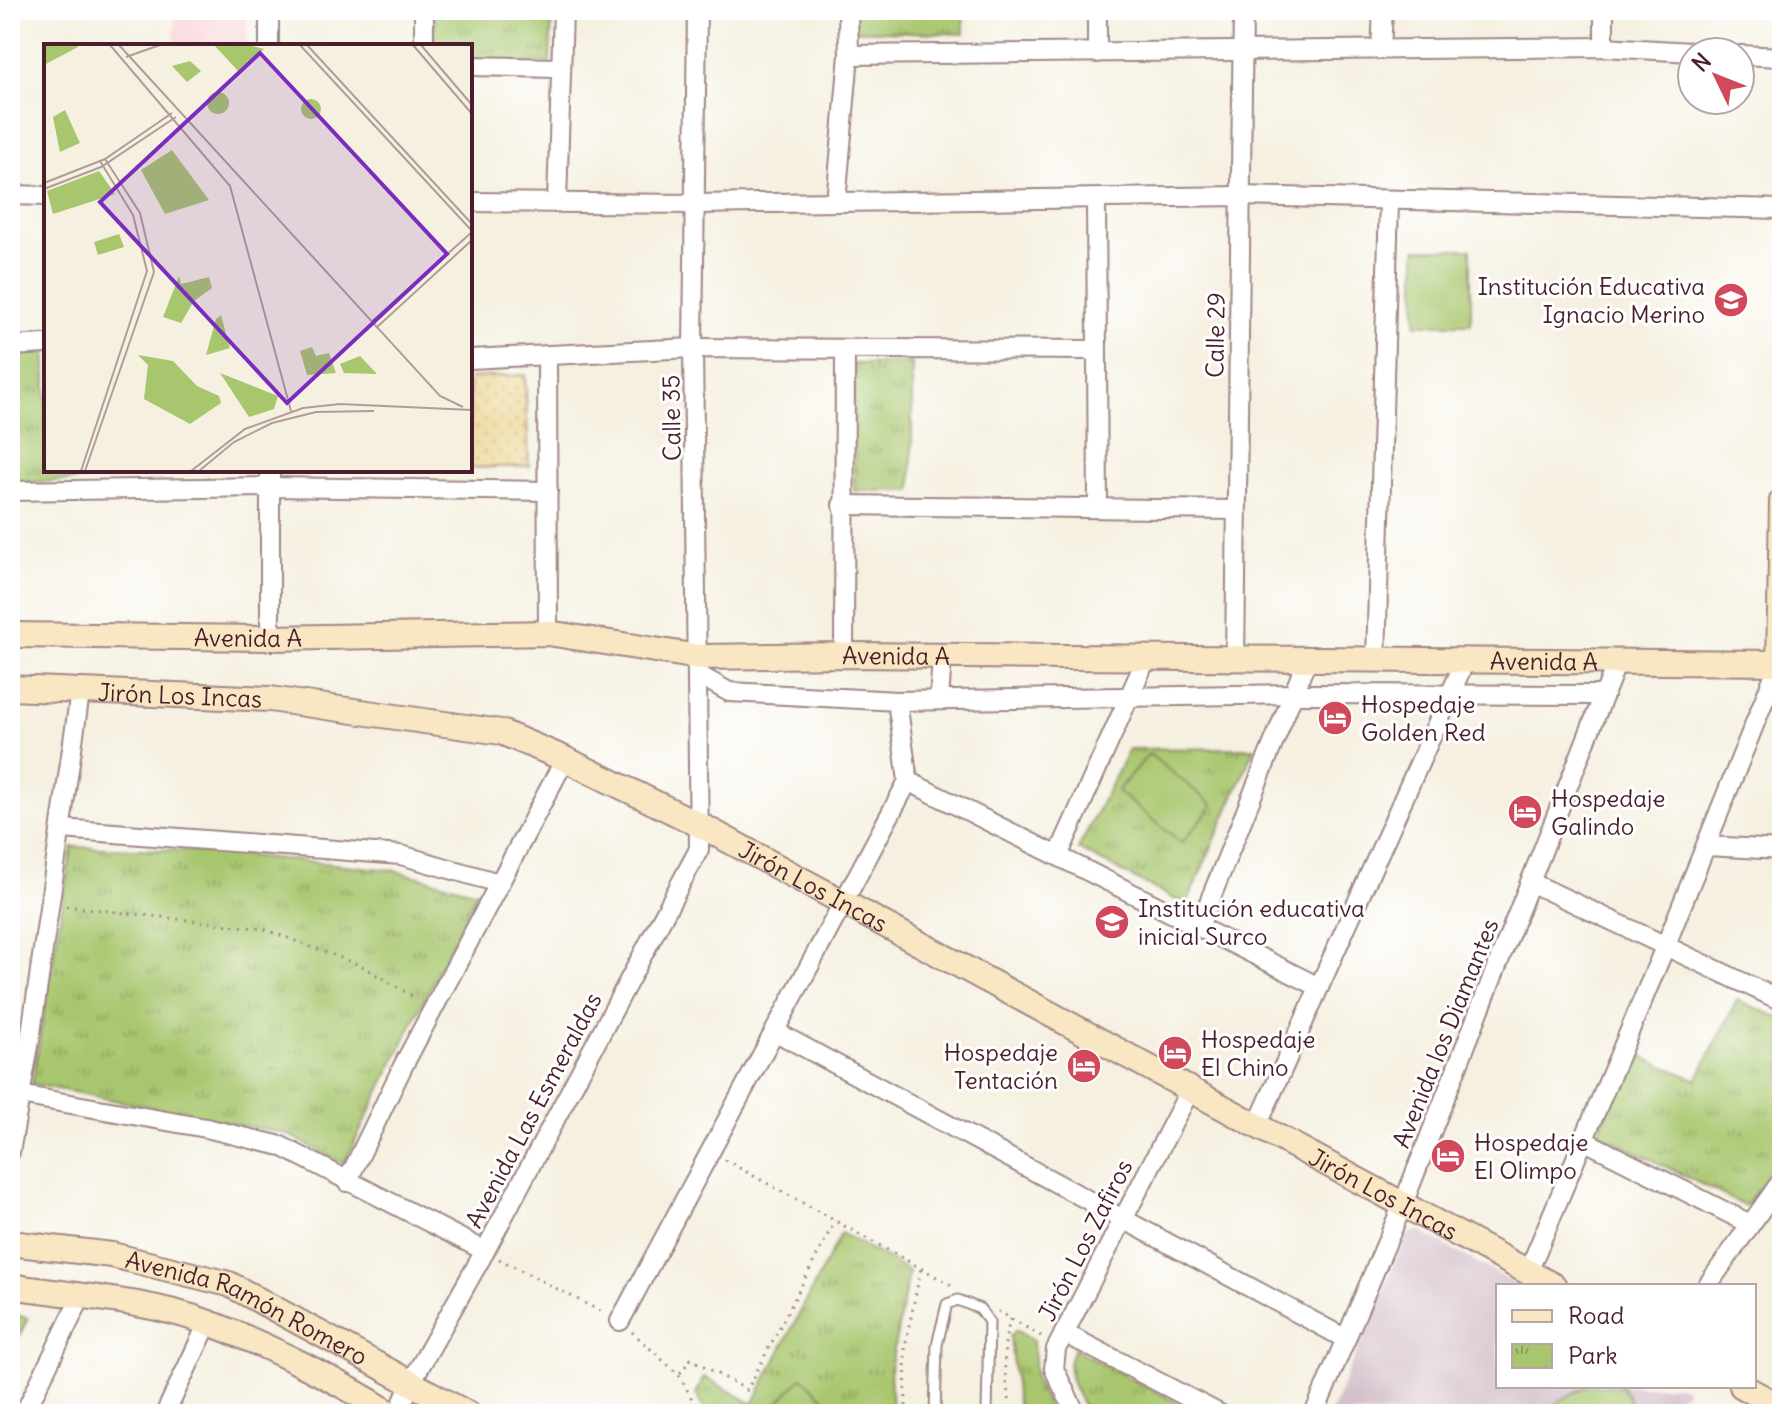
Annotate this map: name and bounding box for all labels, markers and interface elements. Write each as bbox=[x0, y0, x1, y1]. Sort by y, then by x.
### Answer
north arrow bbox=[1676, 36, 1756, 116]
inset map bbox=[44, 44, 472, 472]
text: N bbox=[1686, 47, 1717, 77]
place label: Institución Educativa Ignacio Merino bbox=[1478, 271, 1705, 329]
school or university icon: Institución Educativa Ignacio Merino bbox=[1712, 281, 1750, 319]
street label: Calle 29 bbox=[1199, 292, 1231, 378]
street label: Calle 35 bbox=[655, 375, 687, 461]
street label: Avenida A bbox=[194, 622, 302, 653]
street label: Avenida A bbox=[842, 640, 950, 671]
street label: Avenida A bbox=[1490, 646, 1598, 676]
street label: Jirón Los Incas bbox=[97, 677, 263, 714]
place label: Hospedaje Golden Red bbox=[1361, 689, 1486, 747]
hotel icon: Hospedaje Golden Red bbox=[1316, 699, 1354, 737]
place label: Hospedaje Galindo bbox=[1551, 783, 1665, 841]
hotel icon: Hospedaje Galindo bbox=[1506, 793, 1544, 831]
street label: Jirón Los Incas bbox=[734, 834, 893, 938]
place label: Institución educativa inicial Surco bbox=[1138, 893, 1365, 951]
school or university icon: Institución educativa inicial Surco bbox=[1093, 903, 1131, 941]
street label: Avenida los Diamantes bbox=[1385, 914, 1505, 1152]
street label: Avenida Las Esmeraldas bbox=[458, 987, 608, 1233]
place label: Hospedaje El Chino bbox=[1201, 1024, 1315, 1082]
hotel icon: Hospedaje El Chino bbox=[1156, 1034, 1194, 1072]
place label: Hospedaje Tentación bbox=[944, 1037, 1058, 1095]
hotel icon: Hospedaje Tentación bbox=[1065, 1047, 1103, 1085]
place label: Hospedaje El Olimpo bbox=[1474, 1127, 1588, 1185]
hotel icon: Hospedaje El Olimpo bbox=[1429, 1137, 1467, 1175]
street label: Jirón Los Incas bbox=[1304, 1142, 1463, 1246]
street label: Jirón Los Zafiros bbox=[1031, 1154, 1139, 1326]
street label: Avenida Ramón Romero bbox=[123, 1244, 373, 1371]
legend bbox=[1496, 1284, 1756, 1388]
text: Road bbox=[1568, 1300, 1624, 1330]
text: Park bbox=[1568, 1340, 1618, 1370]

